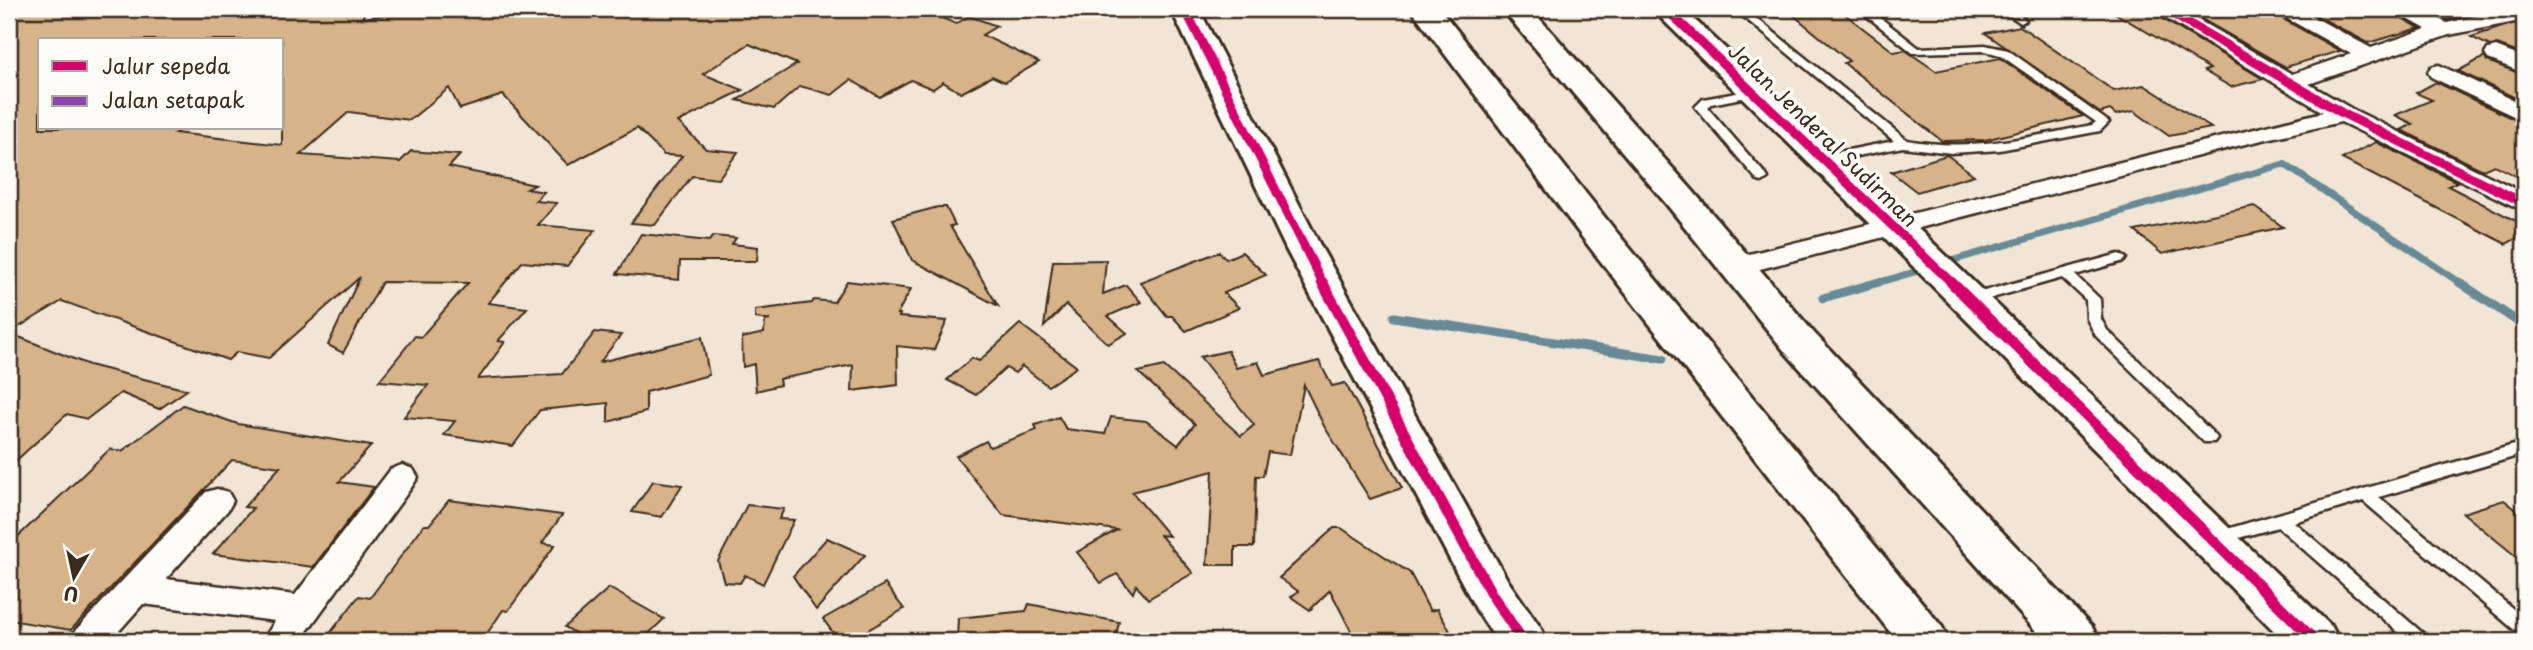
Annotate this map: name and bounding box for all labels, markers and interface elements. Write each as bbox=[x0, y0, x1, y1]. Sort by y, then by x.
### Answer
street label: Jalan Jenderal Sudirman bbox=[1722, 34, 1926, 234]
legend bbox=[38, 38, 284, 130]
text: Jalur sepeda bbox=[102, 49, 230, 81]
text: Jalan setapak bbox=[102, 83, 245, 115]
north arrow bbox=[38, 542, 108, 612]
text: U bbox=[62, 580, 81, 610]

